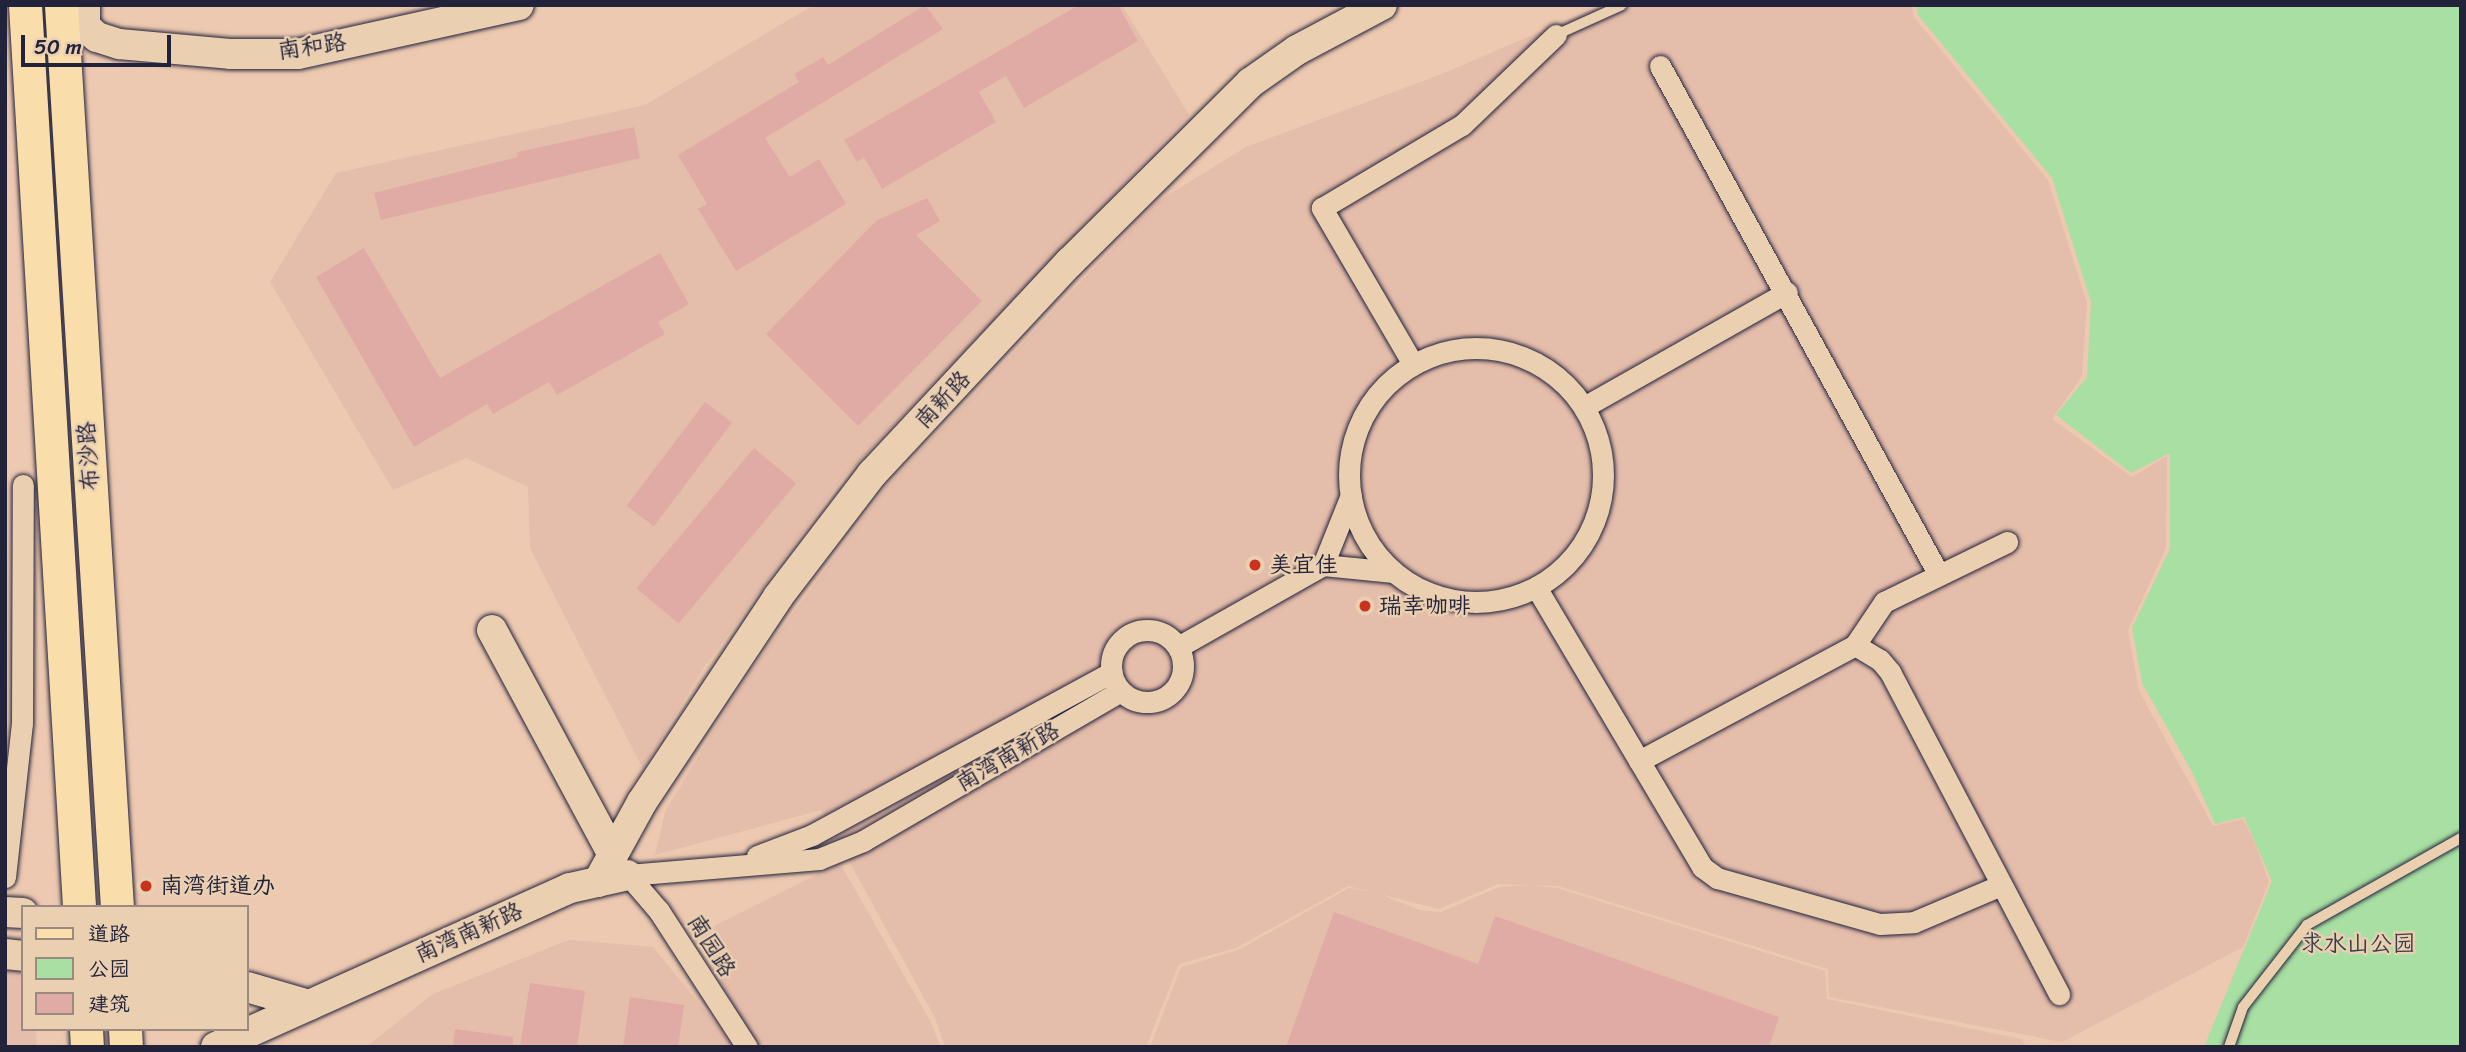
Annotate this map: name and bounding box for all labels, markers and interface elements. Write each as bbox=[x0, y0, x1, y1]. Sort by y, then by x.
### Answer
scale bar bbox=[24, 21, 175, 65]
text: 50 m bbox=[34, 28, 82, 66]
street label: 南和路 bbox=[276, 29, 348, 65]
street label: 南新路 bbox=[909, 365, 977, 435]
street label: 布沙路 bbox=[73, 421, 105, 491]
place label: 美宜佳 bbox=[1269, 551, 1338, 579]
marker: 美宜佳 bbox=[1247, 557, 1263, 573]
place label: 瑞幸咖啡 bbox=[1379, 592, 1471, 620]
marker: 瑞幸咖啡 bbox=[1357, 598, 1373, 614]
street label: 南湾南新路 bbox=[951, 716, 1065, 798]
place label: 南湾街道办 bbox=[160, 872, 275, 900]
marker: 南湾街道办 bbox=[138, 878, 154, 894]
street label: 南湾南新路 bbox=[411, 897, 527, 969]
legend bbox=[21, 905, 248, 1031]
street label: 南园路 bbox=[681, 909, 741, 983]
text: 道路 bbox=[88, 915, 130, 953]
park label: 求水山公园 bbox=[2301, 930, 2415, 958]
text: 公园 bbox=[88, 950, 130, 988]
text: 建筑 bbox=[88, 985, 130, 1023]

